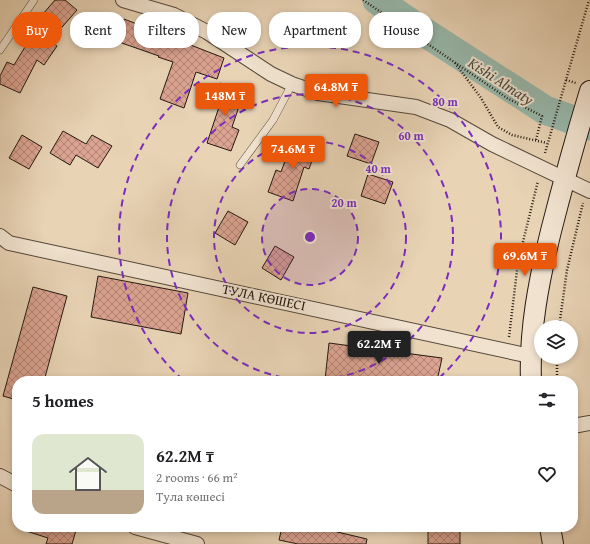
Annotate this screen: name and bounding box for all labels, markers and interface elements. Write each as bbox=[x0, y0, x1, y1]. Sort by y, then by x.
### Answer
chip: Buy bbox=[12, 12, 62, 48]
chip: Rent bbox=[70, 12, 126, 48]
chip: Filters bbox=[134, 12, 199, 48]
chip: New bbox=[207, 12, 261, 48]
chip: Apartment bbox=[269, 12, 361, 48]
chip: House bbox=[369, 12, 433, 48]
water label: Kіshі Almaty bbox=[463, 52, 538, 110]
pin: 64.8M ₸ bbox=[299, 74, 373, 108]
text: 64.8M ₸ bbox=[314, 77, 358, 96]
pin: 148M ₸ bbox=[192, 83, 258, 117]
text: 148M ₸ bbox=[205, 86, 245, 105]
text: 80 m bbox=[432, 93, 458, 110]
text: 60 m bbox=[398, 127, 424, 144]
pin: 74.6M ₸ bbox=[256, 136, 330, 170]
text: 74.6M ₸ bbox=[271, 139, 315, 158]
text: 40 m bbox=[365, 160, 391, 177]
text: 20 m bbox=[331, 194, 357, 211]
centre of rings bbox=[303, 230, 317, 244]
pin: 69.6M ₸ bbox=[488, 243, 562, 277]
text: 69.6M ₸ bbox=[503, 246, 547, 265]
street label: ТУЛА КӨШЕСІ bbox=[221, 278, 307, 316]
map controls bbox=[534, 320, 578, 364]
button: layers bbox=[534, 320, 578, 364]
pin: 62.2M ₸ bbox=[342, 331, 416, 365]
text: 62.2M ₸ bbox=[357, 334, 401, 353]
text: 5 homes bbox=[32, 388, 94, 413]
icon: filters bbox=[536, 389, 558, 411]
text: 62.2M ₸ bbox=[156, 443, 214, 468]
icon: home bbox=[64, 450, 112, 498]
icon: heart bbox=[536, 463, 558, 485]
text: 2 rooms · 66 m² bbox=[156, 468, 238, 487]
text: Тула көшесі bbox=[156, 487, 225, 506]

